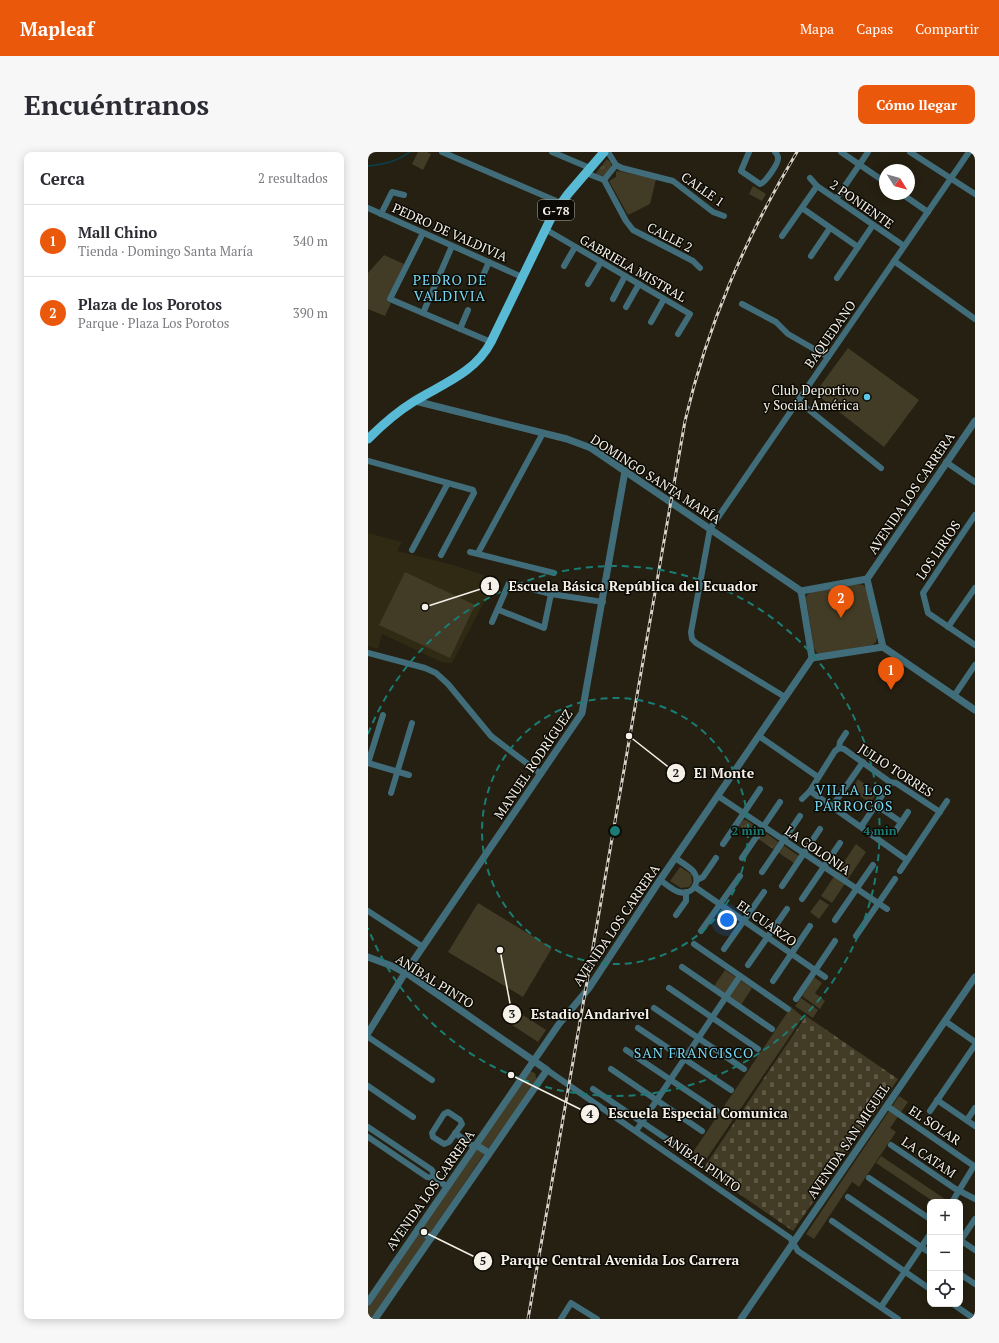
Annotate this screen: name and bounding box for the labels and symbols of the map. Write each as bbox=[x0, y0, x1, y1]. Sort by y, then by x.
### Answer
north arrow bbox=[879, 164, 915, 200]
street label: CALLE 1 bbox=[678, 168, 728, 210]
street label: 2 PONIENTE bbox=[827, 175, 897, 233]
street label: PEDRO DE VALDIVIA bbox=[389, 198, 511, 266]
road number: G-78 bbox=[538, 200, 574, 220]
street label: CALLE 2 bbox=[644, 218, 696, 256]
street label: GABRIELA MISTRAL bbox=[576, 230, 690, 306]
district label: PEDRO DE VALDIVIA bbox=[413, 270, 487, 305]
street label: BAQUEDANO bbox=[800, 297, 860, 371]
place label: Club Deportivo y Social América bbox=[763, 381, 859, 414]
marker: Club Deportivo y Social América bbox=[862, 392, 872, 402]
street label: AVENIDA LOS CARRERA bbox=[864, 429, 959, 557]
street label: DOMINGO SANTA MARÍA bbox=[587, 430, 725, 528]
street label: LOS LIRIOS bbox=[912, 517, 964, 583]
callout: Escuela Básica República del Ecuador bbox=[480, 573, 766, 599]
text: Escuela Básica República del Ecuador bbox=[508, 576, 758, 595]
text: 1 bbox=[487, 578, 493, 593]
pin: 2 bbox=[828, 585, 854, 618]
pin: 1 bbox=[878, 657, 904, 690]
street label: MANUEL RODRÍGUEZ bbox=[489, 705, 577, 823]
street label: JULIO TORRES bbox=[855, 739, 937, 801]
callout: El Monte bbox=[666, 760, 762, 786]
text: El Monte bbox=[694, 763, 755, 782]
text: 2 bbox=[673, 765, 680, 780]
district label: VILLA LOS PÁRROCOS bbox=[814, 780, 894, 815]
street label: LA COLONIA bbox=[781, 821, 855, 879]
text: 2 min bbox=[732, 823, 765, 838]
text: 4 min bbox=[864, 823, 897, 838]
centre of rings bbox=[608, 824, 622, 838]
street label: AVENIDA LOS CARRERA bbox=[569, 861, 664, 989]
street label: EL CUARZO bbox=[733, 896, 801, 950]
your location bbox=[717, 910, 737, 930]
street label: ANÍBAL PINTO bbox=[392, 950, 478, 1012]
callout: Estadio Andarivel bbox=[502, 1001, 657, 1027]
text: Estadio Andarivel bbox=[531, 1004, 650, 1023]
text: 3 bbox=[509, 1006, 516, 1021]
district label: SAN FRANCISCO bbox=[634, 1043, 754, 1062]
street label: AVENIDA SAN MIGUEL bbox=[803, 1080, 893, 1202]
callout: Escuela Especial Comunica bbox=[580, 1101, 796, 1127]
street label: EL SOLAR bbox=[906, 1101, 965, 1149]
text: Escuela Especial Comunica bbox=[608, 1103, 788, 1122]
text: 4 bbox=[587, 1106, 594, 1121]
street label: AVENIDA LOS CARRERA bbox=[382, 1126, 479, 1254]
street label: ANÍBAL PINTO bbox=[661, 1130, 745, 1196]
street label: LA CATAM bbox=[898, 1132, 960, 1182]
callout: Parque Central Avenida Los Carrera bbox=[473, 1248, 748, 1274]
text: Parque Central Avenida Los Carrera bbox=[501, 1250, 739, 1269]
text: 5 bbox=[480, 1253, 486, 1268]

